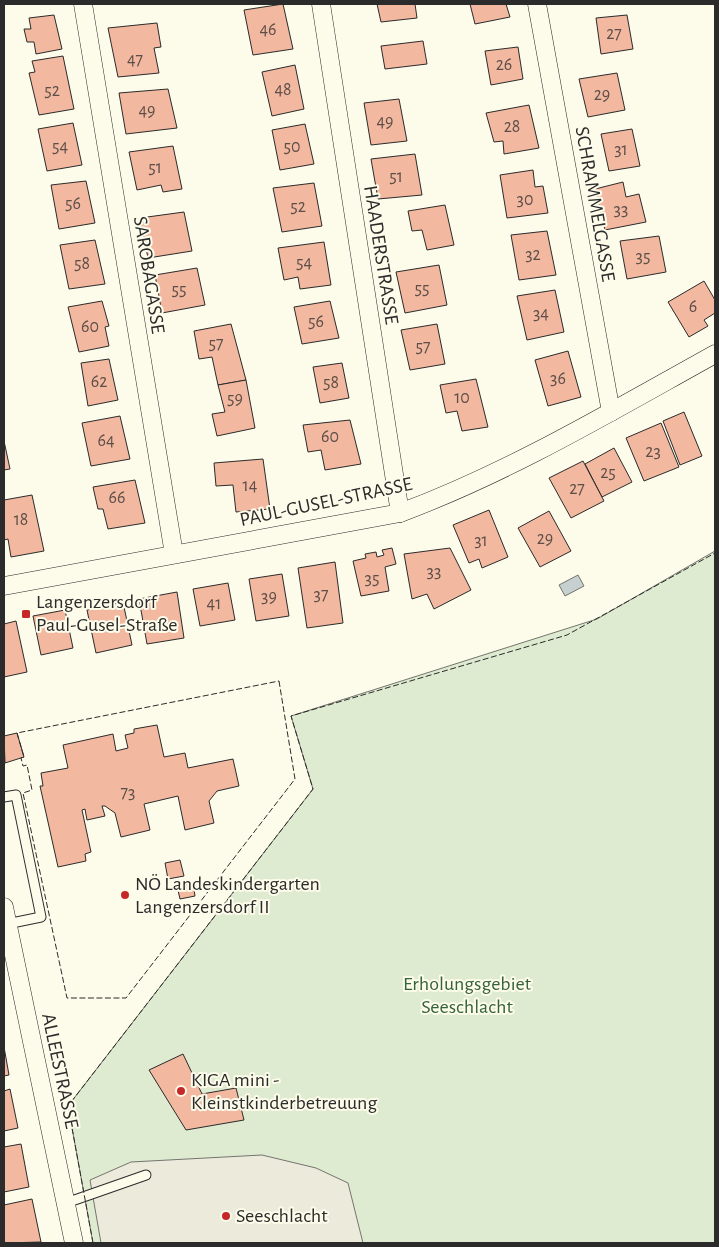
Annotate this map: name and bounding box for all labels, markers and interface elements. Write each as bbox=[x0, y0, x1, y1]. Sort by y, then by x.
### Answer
house number: 46 bbox=[259, 21, 277, 39]
house number: 27 bbox=[606, 25, 622, 43]
house number: 47 bbox=[127, 51, 143, 69]
house number: 26 bbox=[496, 56, 512, 74]
house number: 48 bbox=[274, 81, 292, 99]
house number: 52 bbox=[44, 82, 60, 100]
house number: 29 bbox=[594, 86, 610, 104]
house number: 49 bbox=[138, 102, 156, 120]
house number: 49 bbox=[376, 113, 394, 131]
house number: 28 bbox=[504, 118, 520, 136]
street label: SCHRAMMELGASSE bbox=[572, 125, 619, 283]
house number: 54 bbox=[52, 138, 68, 156]
house number: 50 bbox=[283, 138, 301, 156]
house number: 31 bbox=[614, 141, 628, 159]
house number: 51 bbox=[148, 159, 162, 177]
house number: 51 bbox=[389, 168, 403, 186]
street label: HAADERSTRASSE bbox=[360, 184, 402, 326]
house number: 30 bbox=[517, 191, 533, 209]
house number: 56 bbox=[65, 195, 81, 213]
house number: 52 bbox=[290, 198, 306, 216]
house number: 33 bbox=[614, 201, 628, 219]
street label: SAROBAGASSE bbox=[130, 215, 168, 336]
house number: 32 bbox=[525, 246, 541, 264]
house number: 35 bbox=[636, 248, 650, 266]
house number: 54 bbox=[296, 254, 312, 272]
house number: 58 bbox=[74, 255, 90, 273]
house number: 55 bbox=[414, 280, 430, 298]
house number: 55 bbox=[171, 281, 187, 299]
house number: 6 bbox=[689, 298, 697, 316]
house number: 34 bbox=[533, 305, 549, 323]
house number: 56 bbox=[308, 313, 324, 331]
house number: 60 bbox=[81, 318, 99, 336]
house number: 57 bbox=[208, 335, 224, 353]
house number: 57 bbox=[415, 338, 431, 356]
house number: 36 bbox=[550, 370, 566, 388]
house number: 62 bbox=[91, 373, 107, 391]
house number: 58 bbox=[323, 374, 339, 392]
house number: 10 bbox=[454, 389, 470, 407]
house number: 59 bbox=[227, 390, 243, 408]
house number: 60 bbox=[321, 428, 339, 446]
house number: 64 bbox=[97, 432, 115, 450]
house number: 23 bbox=[645, 443, 661, 461]
house number: 25 bbox=[600, 464, 616, 482]
street label: PAUL-GUSEL-STRASSE bbox=[238, 474, 414, 530]
house number: 14 bbox=[243, 477, 258, 495]
house number: 27 bbox=[569, 480, 585, 498]
house number: 66 bbox=[109, 489, 125, 507]
house number: 18 bbox=[14, 511, 28, 529]
house number: 29 bbox=[537, 530, 553, 548]
house number: 31 bbox=[474, 532, 488, 550]
house number: 33 bbox=[427, 563, 441, 581]
house number: 35 bbox=[365, 570, 379, 588]
house number: 37 bbox=[314, 586, 328, 604]
house number: 39 bbox=[261, 588, 277, 606]
place label: Langenzersdorf Paul-Gusel-Straße bbox=[36, 592, 178, 635]
house number: 41 bbox=[207, 595, 221, 613]
marker: Langenzersdorf Paul-Gusel-Straße bbox=[20, 608, 32, 620]
house number: 73 bbox=[121, 784, 135, 802]
place label: NÖ Landeskindergarten Langenzersdorf II bbox=[135, 874, 320, 917]
marker: NÖ Landeskindergarten Langenzersdorf II bbox=[119, 889, 131, 901]
park label: Erholungsgebiet Seeschlacht bbox=[403, 974, 532, 1017]
street label: ALLEESTRASSE bbox=[38, 1011, 82, 1131]
place label: KIGA mini - Kleinstkinderbetreuung bbox=[191, 1070, 377, 1113]
marker: KIGA mini - Kleinstkinderbetreuung bbox=[175, 1085, 187, 1097]
place label: Seeschlacht bbox=[236, 1206, 328, 1226]
marker: Seeschlacht bbox=[220, 1210, 232, 1222]

